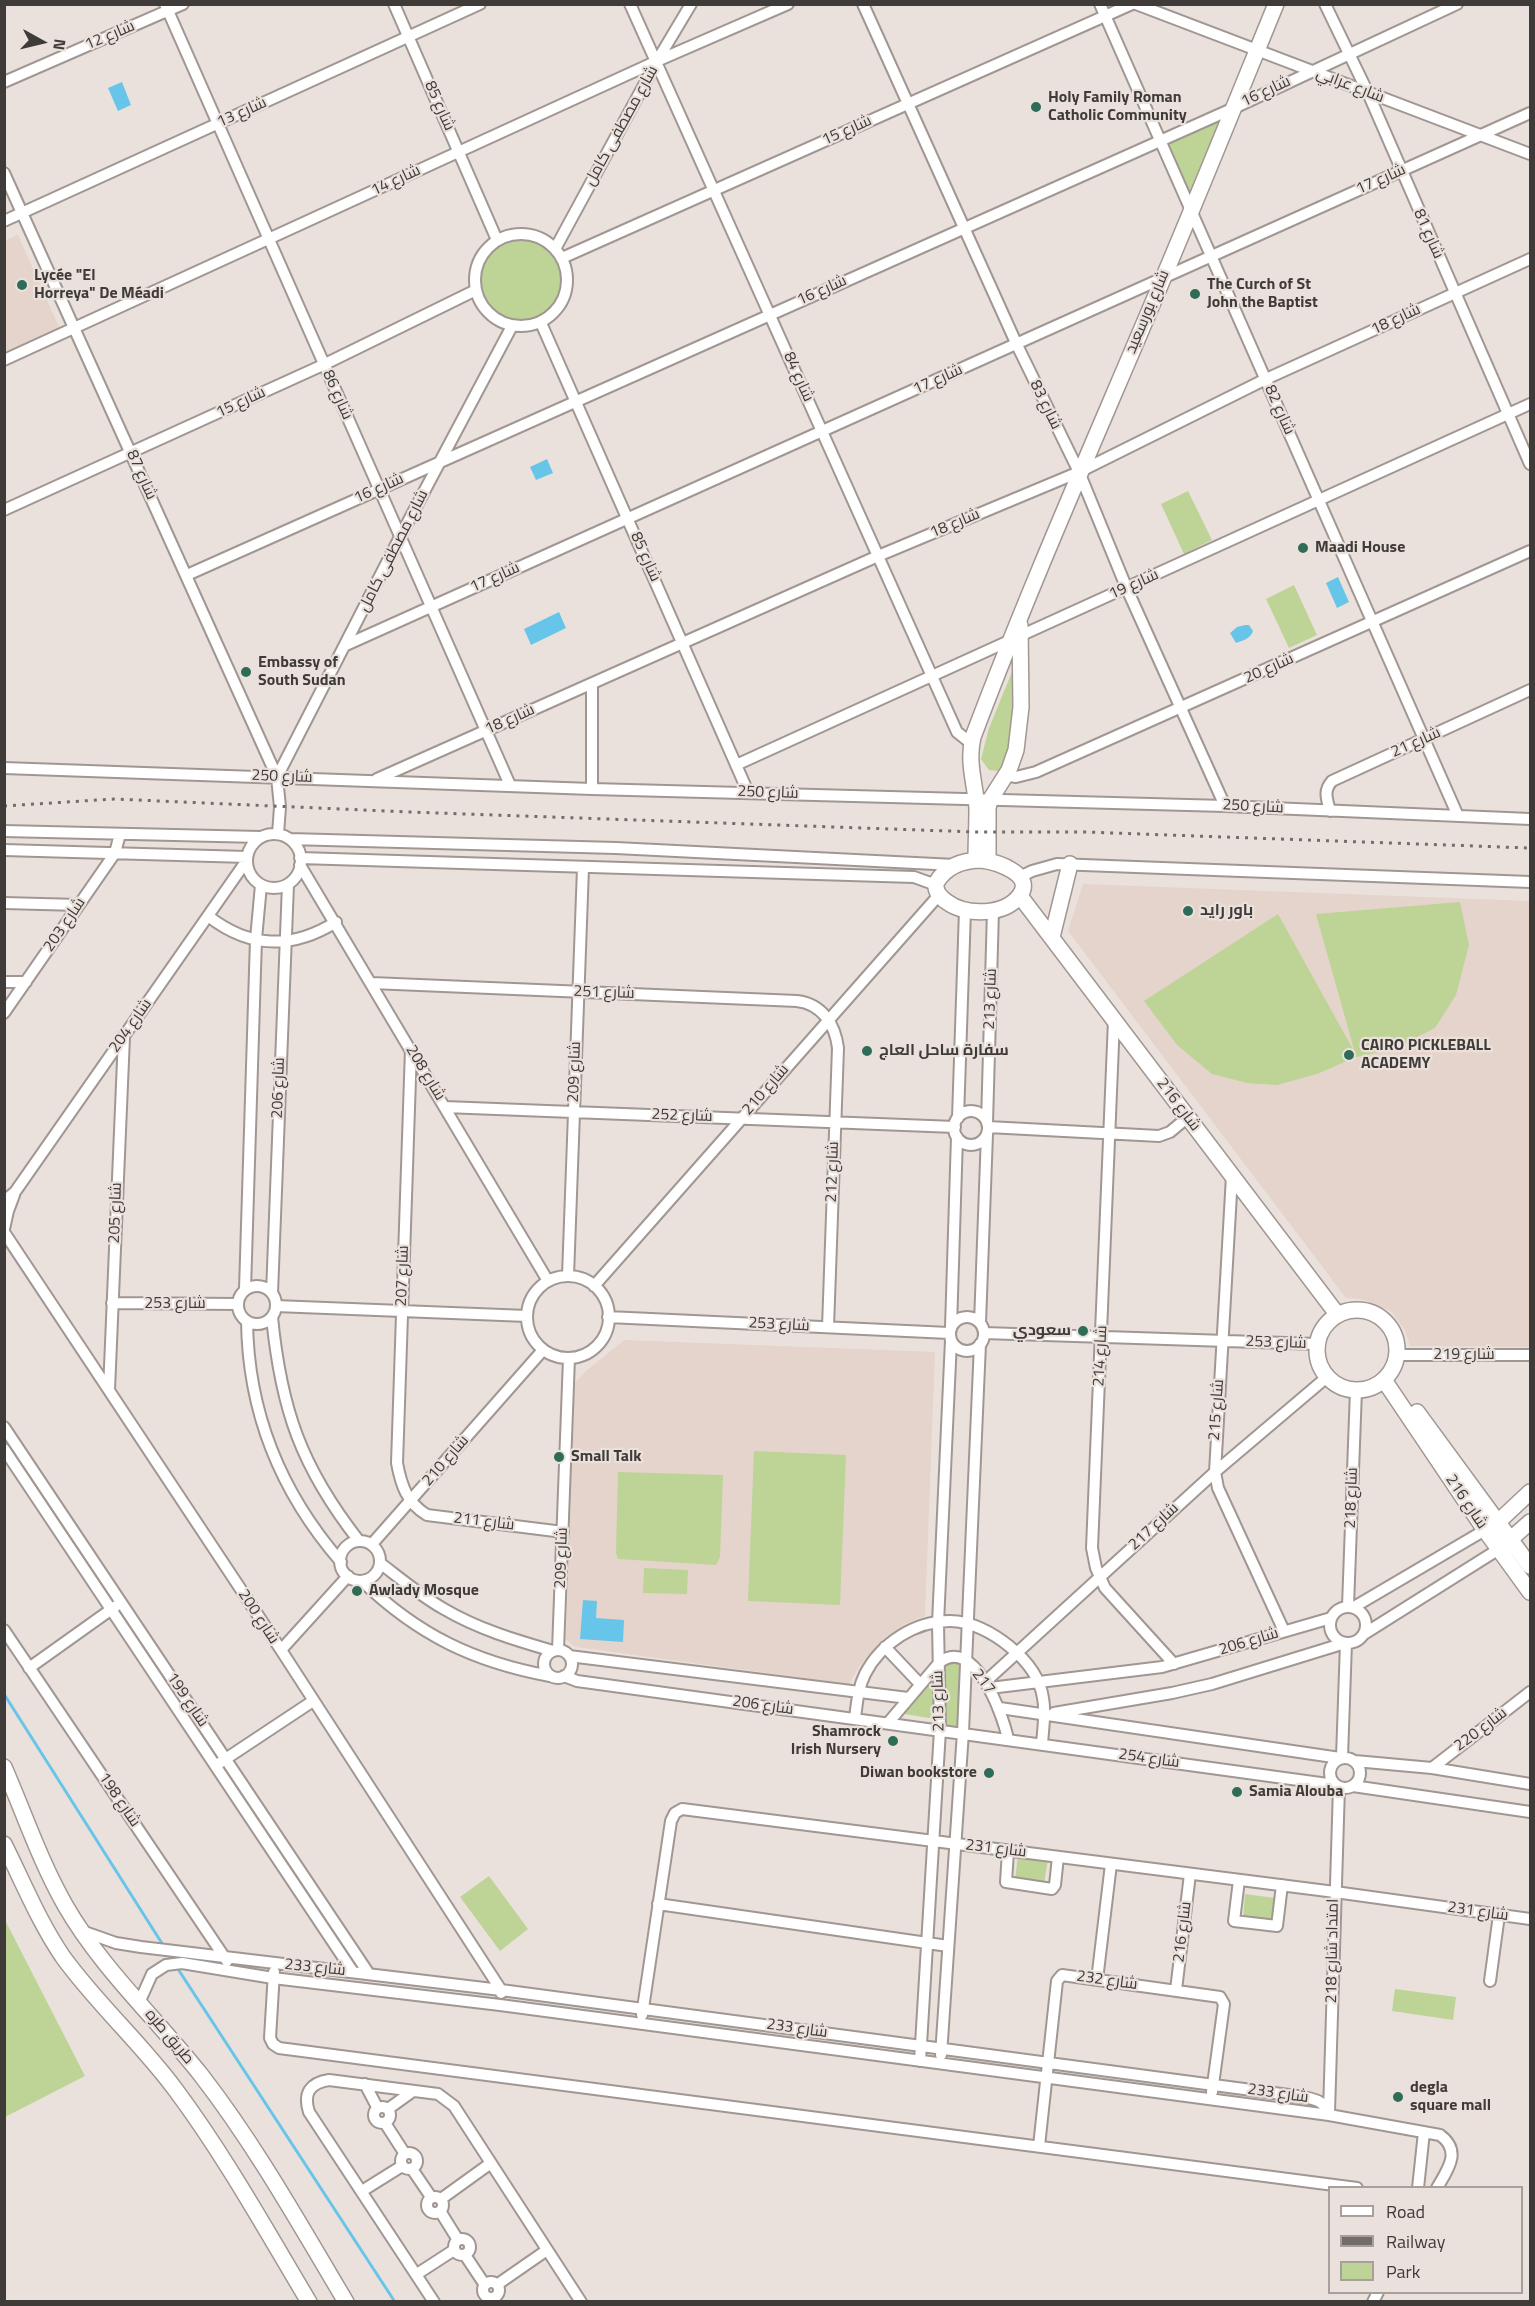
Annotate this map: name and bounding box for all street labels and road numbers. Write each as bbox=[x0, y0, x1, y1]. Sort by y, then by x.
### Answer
street label: شارع 12 bbox=[82, 17, 138, 55]
street label: شارع مصطفى كامل bbox=[581, 63, 663, 189]
street label: شارع عرابي bbox=[1313, 64, 1387, 108]
street label: شارع 16 bbox=[1238, 72, 1294, 112]
street label: شارع 85 bbox=[420, 78, 458, 134]
street label: شارع 13 bbox=[214, 94, 270, 132]
street label: شارع 15 bbox=[819, 112, 875, 150]
street label: شارع 14 bbox=[368, 161, 424, 201]
street label: شارع 17 bbox=[1353, 161, 1409, 199]
street label: شارع 81 bbox=[1409, 206, 1447, 262]
street label: شارع بورسعيد bbox=[1122, 267, 1174, 357]
street label: شارع 16 bbox=[794, 272, 850, 310]
street label: شارع 18 bbox=[1368, 300, 1424, 340]
street label: شارع 84 bbox=[779, 349, 817, 405]
street label: شارع 17 bbox=[910, 361, 966, 399]
street label: شارع 86 bbox=[318, 367, 356, 423]
street label: شارع 83 bbox=[1025, 377, 1065, 433]
street label: شارع 82 bbox=[1260, 382, 1298, 438]
street label: شارع 15 bbox=[213, 383, 269, 423]
street label: شارع 87 bbox=[122, 447, 160, 503]
street label: شارع 16 bbox=[351, 470, 407, 508]
street label: شارع مصطفى كامل bbox=[355, 487, 433, 615]
street label: شارع 18 bbox=[927, 505, 983, 543]
street label: شارع 85 bbox=[626, 529, 664, 585]
street label: شارع 17 bbox=[467, 559, 523, 597]
street label: شارع 19 bbox=[1106, 566, 1162, 604]
street label: شارع 20 bbox=[1241, 650, 1297, 688]
street label: شارع 18 bbox=[482, 701, 538, 739]
street label: شارع 21 bbox=[1388, 724, 1444, 762]
street label: شارع 250 bbox=[251, 766, 313, 788]
street label: شارع 250 bbox=[737, 782, 799, 804]
street label: شارع 250 bbox=[1222, 796, 1284, 818]
street label: شارع 203 bbox=[40, 894, 90, 956]
street label: شارع 213 bbox=[980, 968, 1002, 1030]
street label: شارع 251 bbox=[573, 982, 635, 1004]
street label: شارع 204 bbox=[106, 995, 156, 1057]
street label: شارع 209 bbox=[564, 1041, 586, 1103]
street label: شارع 208 bbox=[401, 1042, 449, 1104]
street label: شارع 206 bbox=[268, 1057, 290, 1119]
street label: شارع 210 bbox=[739, 1061, 793, 1119]
street label: شارع 216 bbox=[1152, 1075, 1204, 1135]
street label: شارع 252 bbox=[651, 1105, 713, 1127]
street label: شارع 212 bbox=[822, 1141, 844, 1203]
street label: شارع 205 bbox=[105, 1182, 127, 1244]
street label: شارع 207 bbox=[392, 1245, 414, 1307]
street label: شارع 253 bbox=[144, 1294, 206, 1314]
street label: شارع 253 bbox=[748, 1314, 810, 1336]
street label: شارع 214 bbox=[1090, 1325, 1112, 1387]
street label: شارع 253 bbox=[1245, 1332, 1307, 1354]
street label: شارع 219 bbox=[1433, 1345, 1495, 1365]
street label: شارع 215 bbox=[1205, 1379, 1229, 1441]
street label: شارع 210 bbox=[419, 1432, 473, 1490]
street label: شارع 218 bbox=[1341, 1467, 1363, 1529]
street label: شارع 216 bbox=[1441, 1471, 1491, 1533]
street label: شارع 217 bbox=[1125, 1499, 1183, 1555]
street label: شارع 211 bbox=[452, 1509, 516, 1535]
street label: شارع 209 bbox=[551, 1527, 573, 1589]
street label: شارع 200 bbox=[233, 1586, 283, 1648]
street label: شارع 206 bbox=[1217, 1624, 1281, 1660]
street label: 217 bbox=[967, 1665, 999, 1699]
street label: شارع 199 bbox=[162, 1669, 212, 1731]
street label: شارع 213 bbox=[929, 1670, 949, 1732]
street label: شارع 206 bbox=[731, 1692, 795, 1720]
street label: شارع 220 bbox=[1451, 1704, 1511, 1756]
street label: شارع 254 bbox=[1117, 1745, 1181, 1773]
street label: شارع 198 bbox=[94, 1769, 144, 1831]
street label: شارع 231 bbox=[964, 1836, 1028, 1862]
street label: امتداد شارع 218 bbox=[1322, 1898, 1344, 2004]
street label: شارع 231 bbox=[1446, 1898, 1510, 1926]
street label: شارع 216 bbox=[1170, 1900, 1196, 1964]
street label: شارع 233 bbox=[283, 1955, 347, 1981]
street label: شارع 232 bbox=[1075, 1967, 1139, 1995]
street label: طريق طره bbox=[140, 2006, 198, 2068]
street label: شارع 233 bbox=[765, 2015, 829, 2043]
street label: شارع 233 bbox=[1246, 2080, 1310, 2108]

